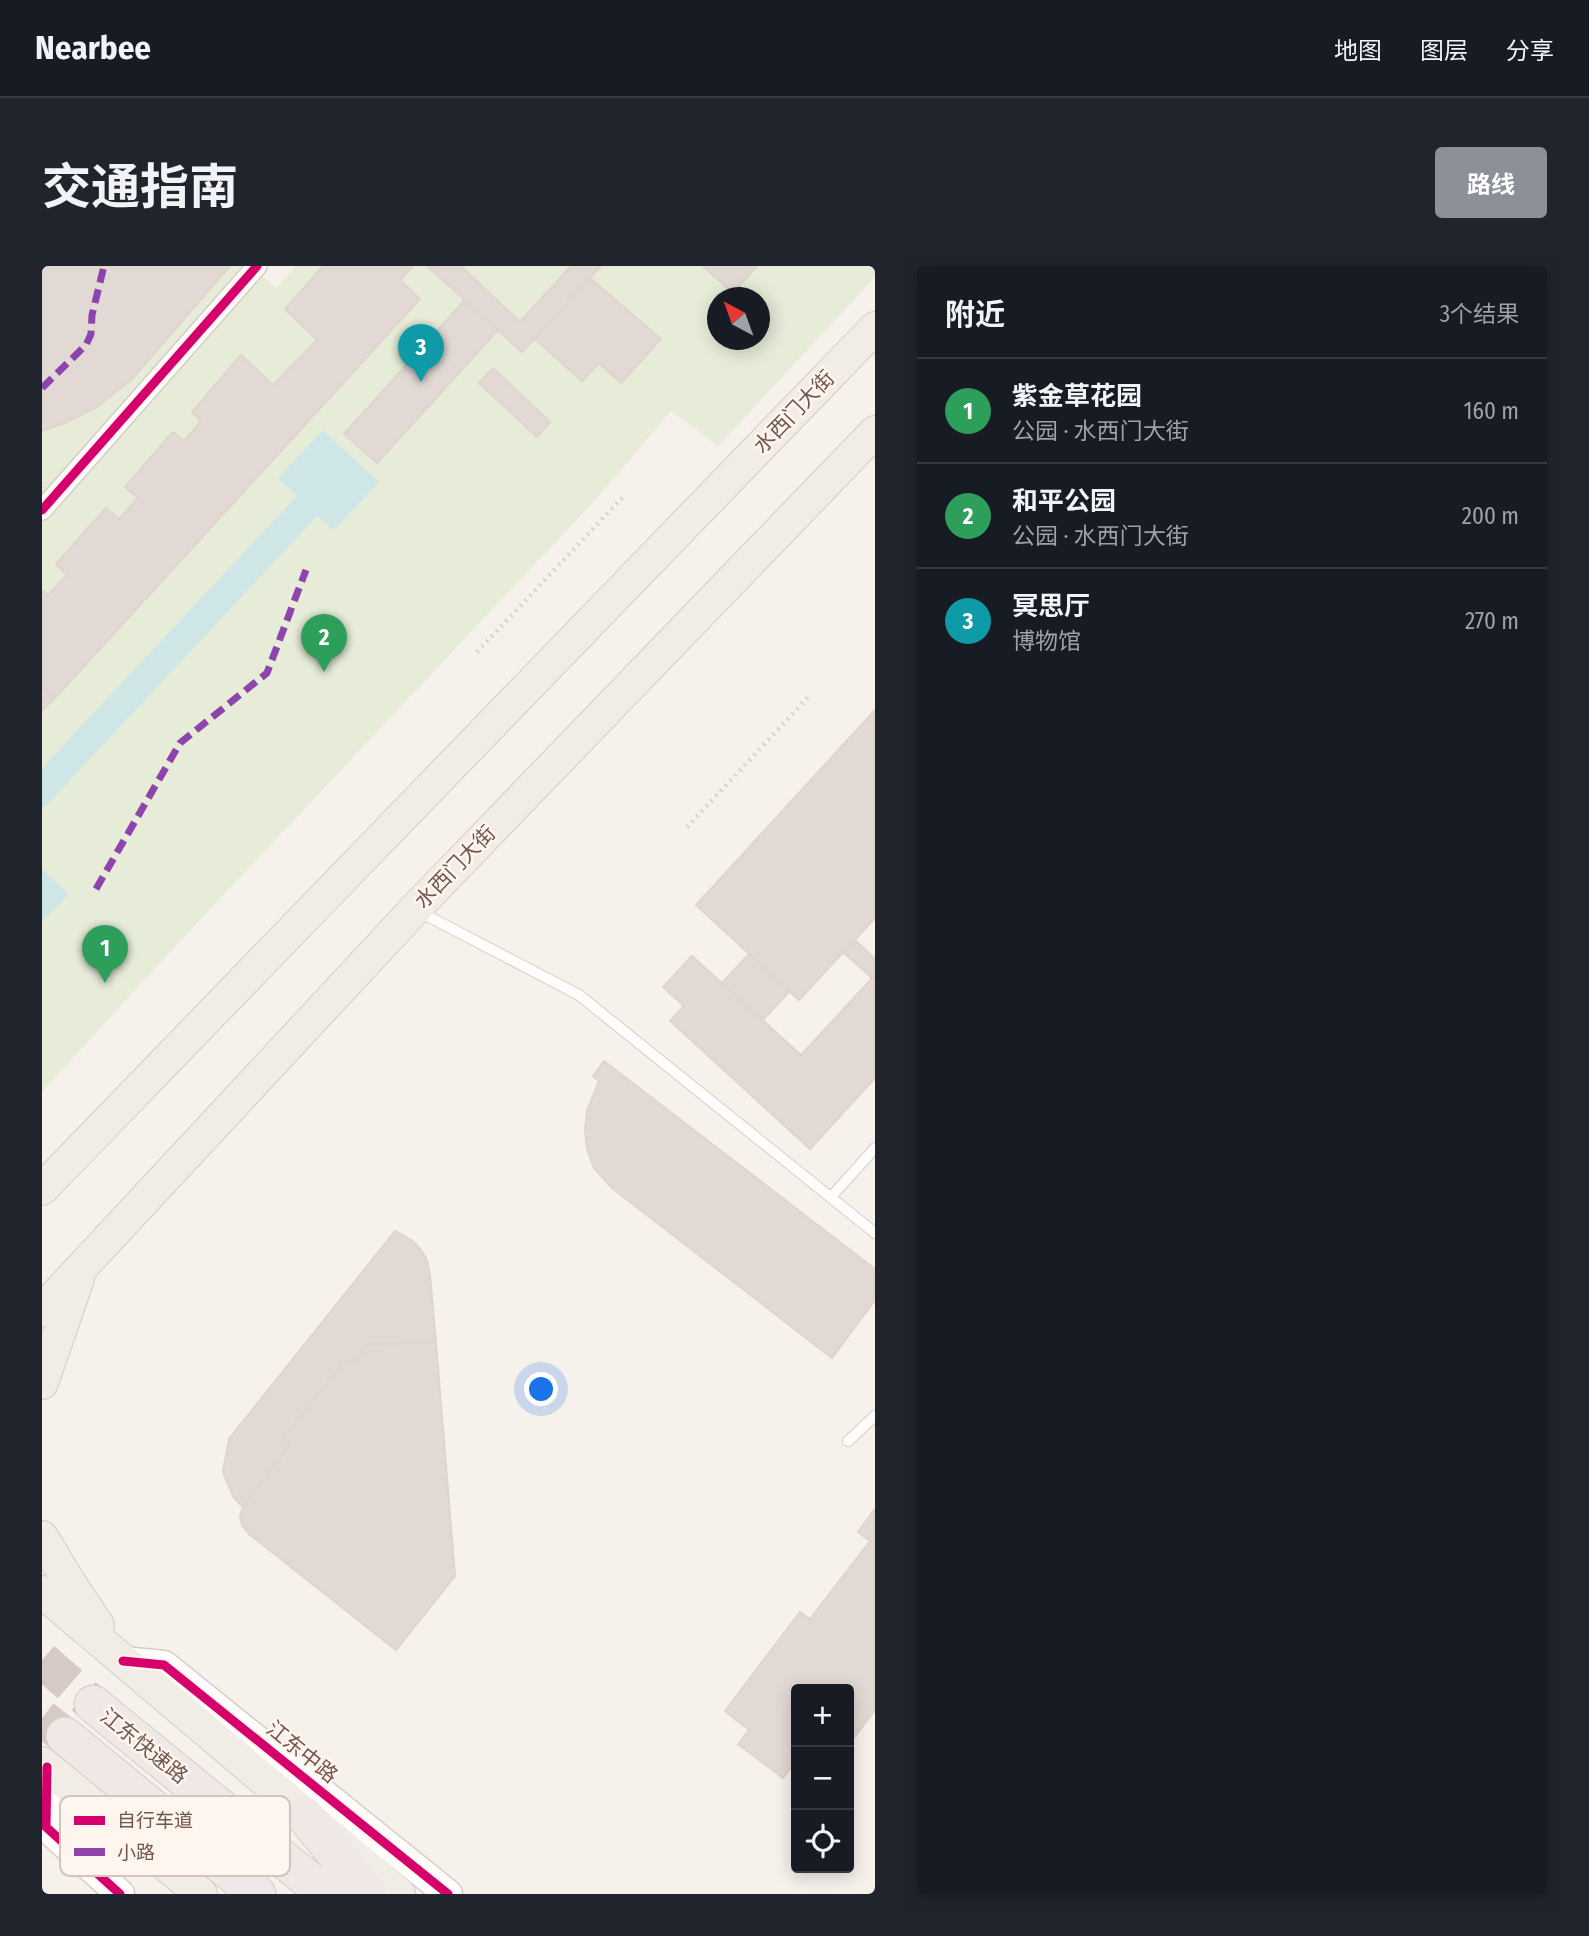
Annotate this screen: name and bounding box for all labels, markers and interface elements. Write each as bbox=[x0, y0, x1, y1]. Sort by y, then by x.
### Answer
text: Nearbee bbox=[35, 28, 151, 68]
text: 地图 bbox=[1334, 37, 1382, 65]
text: 图层 bbox=[1420, 37, 1468, 65]
text: 分享 bbox=[1506, 37, 1554, 65]
button: 路线 bbox=[1435, 147, 1547, 218]
text: 交通指南 bbox=[42, 158, 238, 217]
north arrow bbox=[707, 287, 770, 350]
text: 附近 bbox=[945, 297, 1005, 333]
text: 3个结果 bbox=[1440, 300, 1519, 328]
pin: 3 bbox=[398, 324, 444, 382]
street label: 水西门大街 bbox=[748, 365, 840, 459]
text: 紫金草花园 bbox=[1012, 381, 1142, 412]
text: 1 bbox=[963, 397, 973, 425]
text: 160 m bbox=[1464, 397, 1519, 425]
text: 公园 · 水西门大街 bbox=[1012, 417, 1189, 445]
text: 和平公园 bbox=[1012, 486, 1116, 517]
text: 2 bbox=[963, 502, 973, 530]
text: 200 m bbox=[1462, 502, 1519, 530]
text: 公园 · 水西门大街 bbox=[1012, 522, 1189, 550]
text: 冥思厅 bbox=[1012, 591, 1090, 622]
text: 3 bbox=[963, 607, 973, 635]
text: 270 m bbox=[1465, 607, 1519, 635]
pin: 2 bbox=[301, 614, 347, 672]
text: 博物馆 bbox=[1012, 627, 1081, 655]
street label: 水西门大街 bbox=[409, 820, 501, 914]
pin: 1 bbox=[82, 925, 128, 983]
your location bbox=[524, 1372, 558, 1406]
map controls bbox=[791, 1684, 854, 1873]
button: + bbox=[791, 1684, 854, 1747]
street label: 江东快速路 bbox=[95, 1703, 193, 1789]
street label: 江东中路 bbox=[261, 1715, 343, 1789]
button: − bbox=[791, 1747, 854, 1810]
legend bbox=[60, 1796, 290, 1876]
text: 自行车道 bbox=[117, 1809, 193, 1832]
button: locate bbox=[791, 1810, 854, 1873]
text: 小路 bbox=[117, 1841, 155, 1864]

